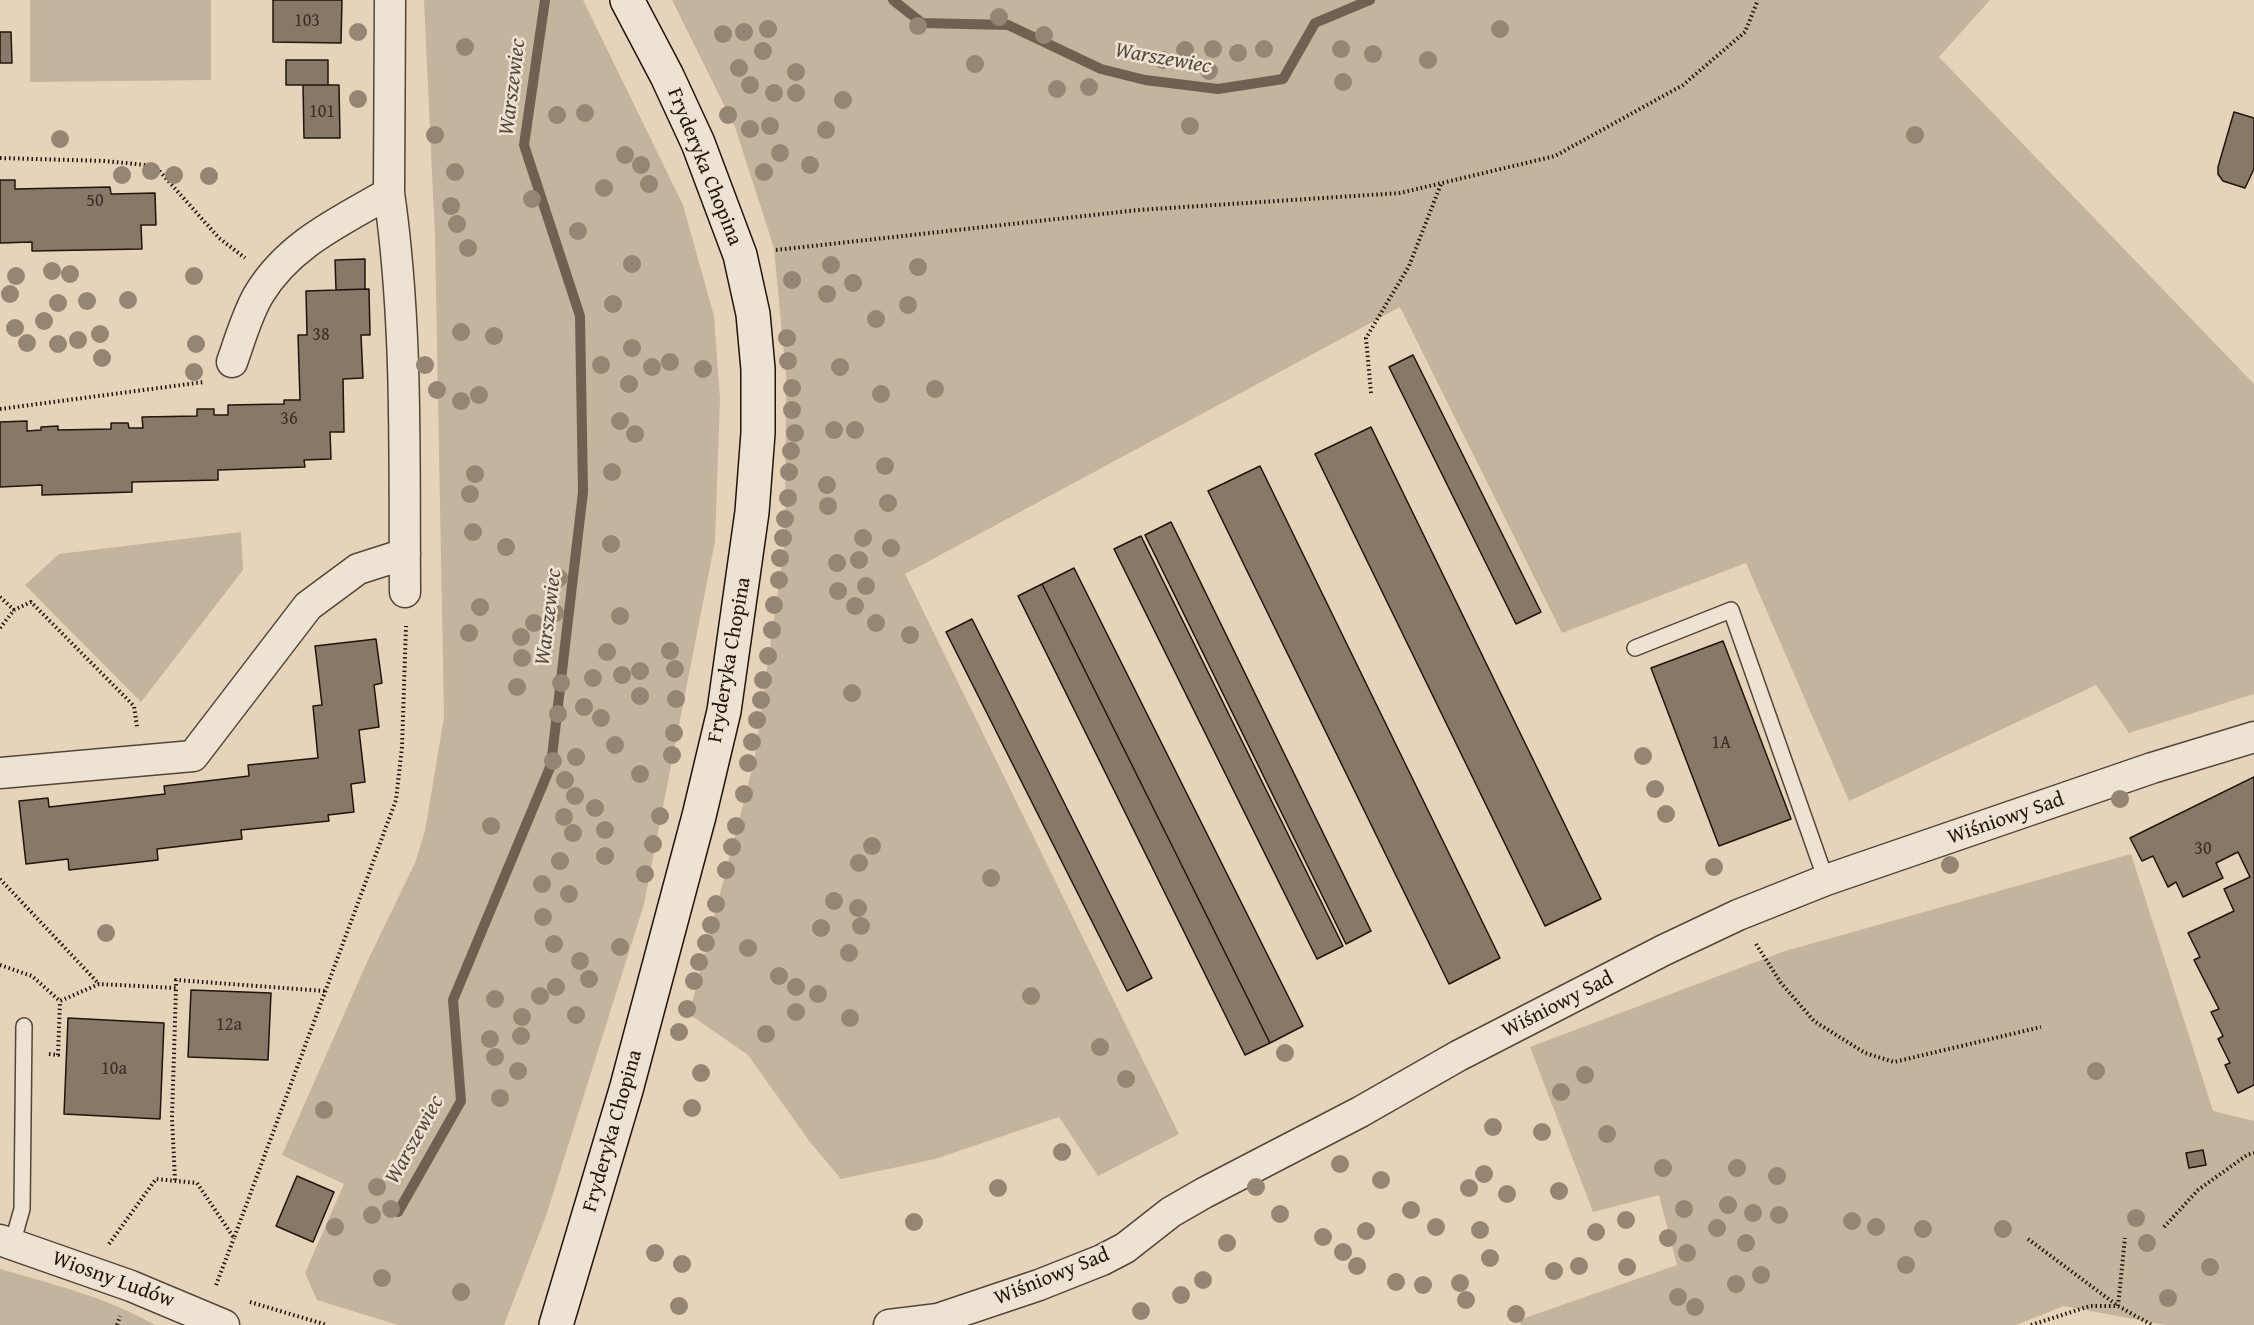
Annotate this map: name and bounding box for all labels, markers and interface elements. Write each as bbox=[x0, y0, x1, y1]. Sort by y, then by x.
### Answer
house number: 103 bbox=[294, 10, 320, 32]
water label: Warszewiec bbox=[494, 37, 532, 137]
water label: Warszewiec bbox=[1113, 38, 1213, 80]
street label: Fryderyka Chopina bbox=[661, 85, 747, 249]
house number: 101 bbox=[309, 101, 335, 123]
house number: 50 bbox=[86, 190, 104, 212]
house number: 38 bbox=[312, 324, 330, 346]
house number: 36 bbox=[280, 408, 298, 430]
water label: Warszewiec bbox=[530, 567, 568, 667]
street label: Fryderyka Chopina bbox=[703, 575, 757, 745]
house number: 1A bbox=[1711, 732, 1731, 754]
street label: Wiśniowy Sad bbox=[1944, 787, 2068, 851]
house number: 30 bbox=[2194, 838, 2212, 860]
street label: Wiśniowy Sad bbox=[1498, 966, 1618, 1044]
house number: 12a bbox=[216, 1014, 242, 1036]
street label: Fryderyka Chopina bbox=[578, 1047, 648, 1215]
house number: 10a bbox=[101, 1058, 127, 1080]
water label: Warszewiec bbox=[380, 1091, 450, 1189]
street label: Wiśniowy Sad bbox=[991, 1243, 1113, 1311]
street label: Wiosny Ludów bbox=[49, 1246, 177, 1314]

